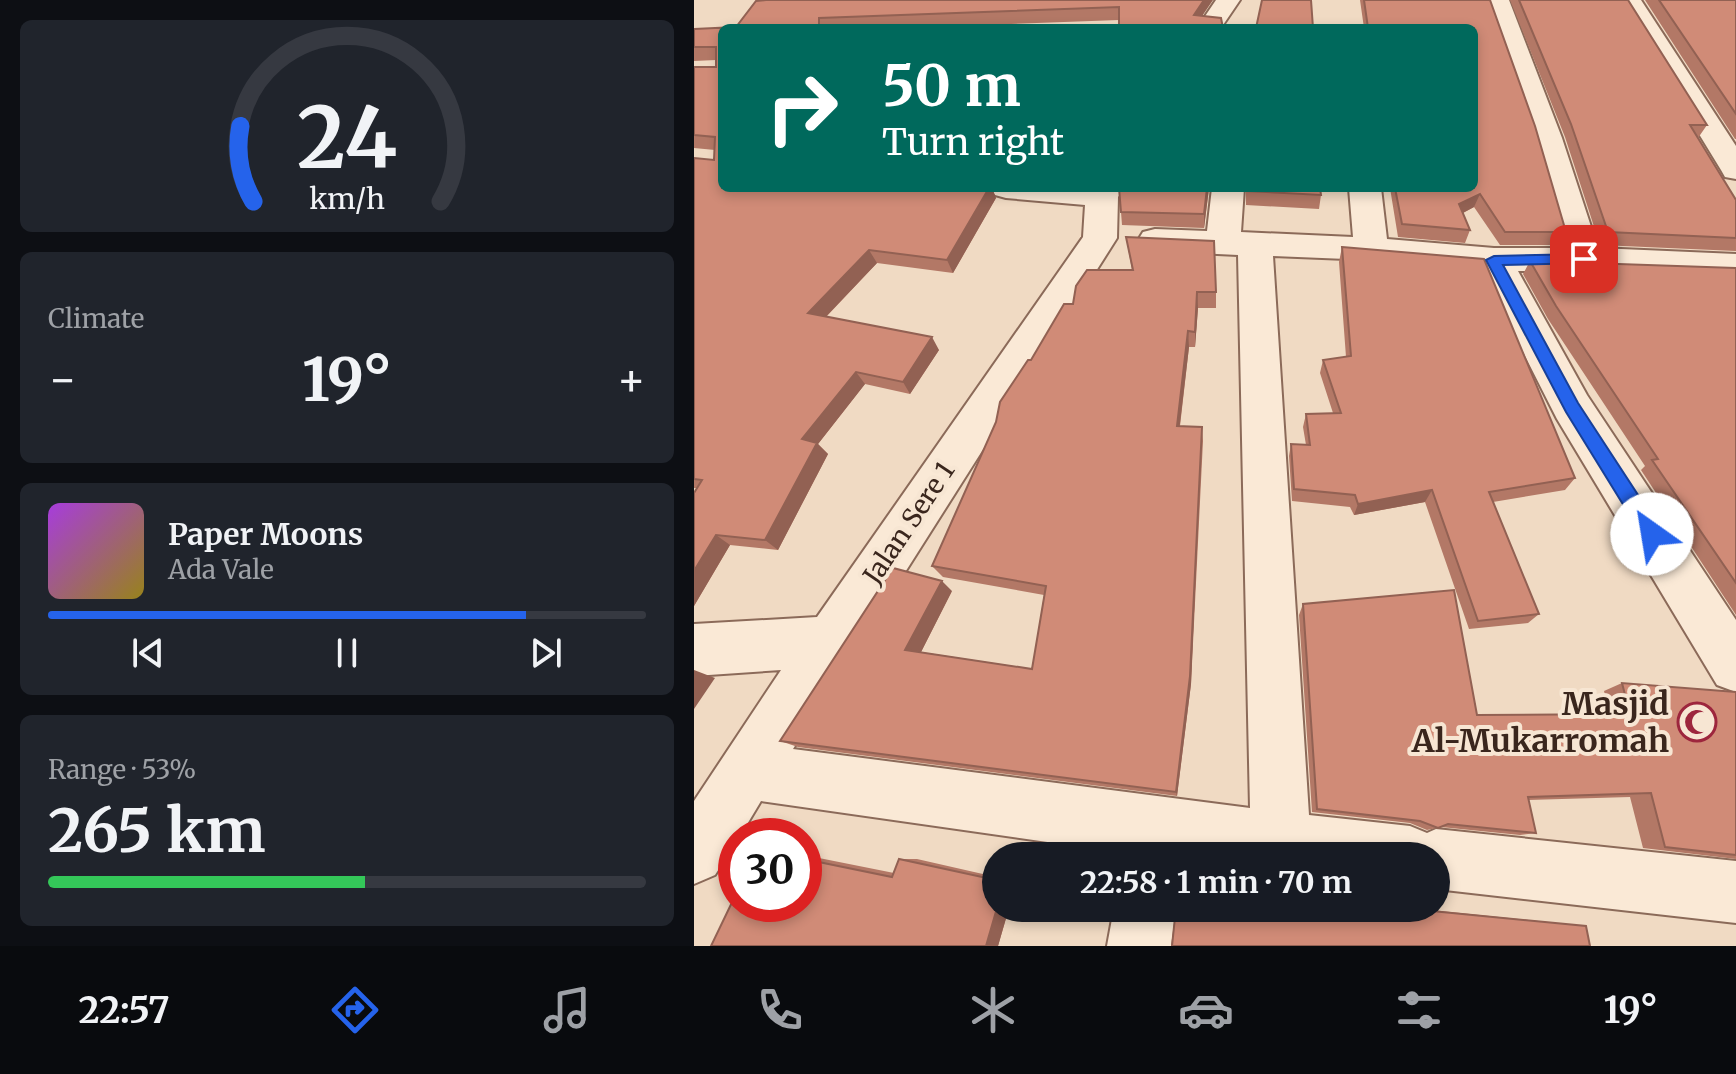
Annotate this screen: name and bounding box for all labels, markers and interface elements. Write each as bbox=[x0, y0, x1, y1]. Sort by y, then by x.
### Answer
text: 50 m bbox=[882, 51, 1021, 121]
icon: right bbox=[750, 56, 854, 160]
text: 24 bbox=[297, 85, 397, 190]
text: Turn right bbox=[882, 120, 1064, 165]
text: km/h bbox=[309, 181, 385, 217]
pin bbox=[1550, 225, 1618, 293]
icon: arrive bbox=[1562, 237, 1606, 281]
text: Climate bbox=[48, 302, 144, 335]
text: 19° bbox=[302, 342, 392, 417]
text: − bbox=[48, 352, 77, 407]
text: + bbox=[617, 352, 646, 407]
street label: Jalan Sere 1 bbox=[855, 455, 962, 591]
position arrow bbox=[1610, 492, 1694, 576]
text: Paper Moons bbox=[168, 515, 363, 553]
text: Ada Vale bbox=[168, 553, 274, 586]
icon: previous bbox=[126, 631, 170, 675]
icon: pause bbox=[325, 631, 369, 675]
icon: next bbox=[524, 631, 568, 675]
place label: Masjid Al-Mukarromah bbox=[1411, 684, 1669, 761]
mosque icon: Masjid Al-Mukarromah bbox=[1676, 701, 1718, 743]
text: Range · 53% bbox=[48, 753, 196, 786]
text: 265 km bbox=[48, 793, 266, 868]
speed limit sign: 30 bbox=[718, 818, 822, 922]
text: 22:58 · 1 min · 70 m bbox=[1080, 863, 1352, 901]
icon: directions bbox=[327, 982, 383, 1038]
icon: music bbox=[539, 982, 595, 1038]
icon: phone bbox=[752, 982, 808, 1038]
icon: climate bbox=[965, 982, 1021, 1038]
icon: car bbox=[1178, 982, 1234, 1038]
icon: filters bbox=[1391, 982, 1447, 1038]
text: 22:57 bbox=[78, 988, 170, 1033]
text: 19° bbox=[1604, 988, 1658, 1033]

